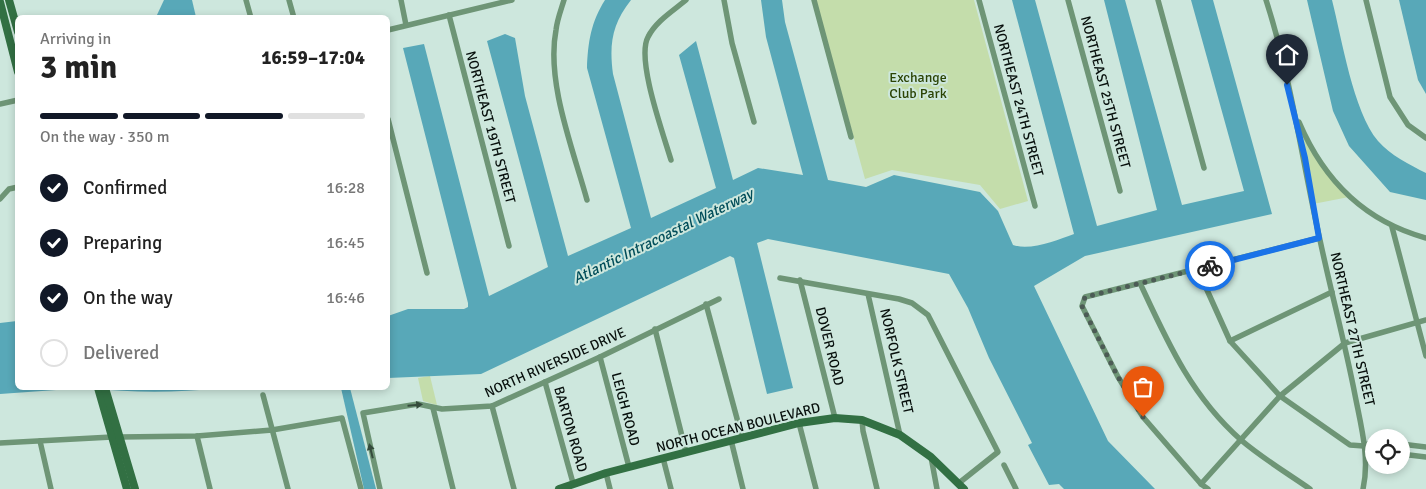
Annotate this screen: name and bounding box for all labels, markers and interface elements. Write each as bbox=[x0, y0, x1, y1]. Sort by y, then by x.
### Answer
street label: NORTHEAST 25TH STREET bbox=[1077, 14, 1134, 170]
street label: NORTHEAST 24TH STREET bbox=[990, 22, 1047, 178]
text: Arriving in bbox=[40, 29, 111, 49]
pin bbox=[1266, 34, 1308, 85]
icon: home bbox=[1273, 41, 1301, 69]
text: 16:59–17:04 bbox=[261, 46, 365, 70]
text: 3 min bbox=[40, 48, 117, 87]
street label: NORTHEAST 19TH STREET bbox=[462, 49, 519, 205]
park label: Exchange Club Park bbox=[889, 69, 947, 102]
text: On the way · 350 m bbox=[40, 127, 170, 147]
icon: check bbox=[40, 174, 68, 202]
text: Confirmed bbox=[83, 176, 167, 200]
text: 16:28 bbox=[326, 178, 365, 198]
water label: Atlantic Intracoastal Waterway bbox=[570, 184, 758, 287]
icon: check bbox=[40, 229, 68, 257]
text: Preparing bbox=[83, 231, 162, 255]
text: 16:45 bbox=[326, 233, 365, 253]
courier bbox=[1185, 241, 1235, 291]
street label: NORTHEAST 27TH STREET bbox=[1327, 251, 1378, 408]
icon: bike bbox=[1196, 252, 1224, 280]
icon: check bbox=[40, 284, 68, 312]
text: On the way bbox=[83, 286, 173, 310]
text: 16:46 bbox=[326, 288, 365, 308]
street label: DOVER ROAD bbox=[812, 305, 847, 387]
street label: NORFOLK STREET bbox=[876, 307, 917, 416]
street label: NORTH RIVERSIDE DRIVE bbox=[482, 324, 629, 401]
text: Delivered bbox=[83, 341, 159, 365]
pin bbox=[1122, 366, 1164, 417]
street label: LEIGH ROAD bbox=[608, 370, 644, 448]
icon: bag bbox=[1129, 373, 1157, 401]
street label: BARTON ROAD bbox=[550, 384, 591, 474]
street label: NORTH OCEAN BOULEVARD bbox=[654, 399, 822, 456]
one-way arrow bbox=[408, 401, 424, 409]
map controls bbox=[1365, 429, 1410, 474]
button: locate bbox=[1365, 429, 1410, 474]
one-way arrow bbox=[367, 444, 375, 459]

